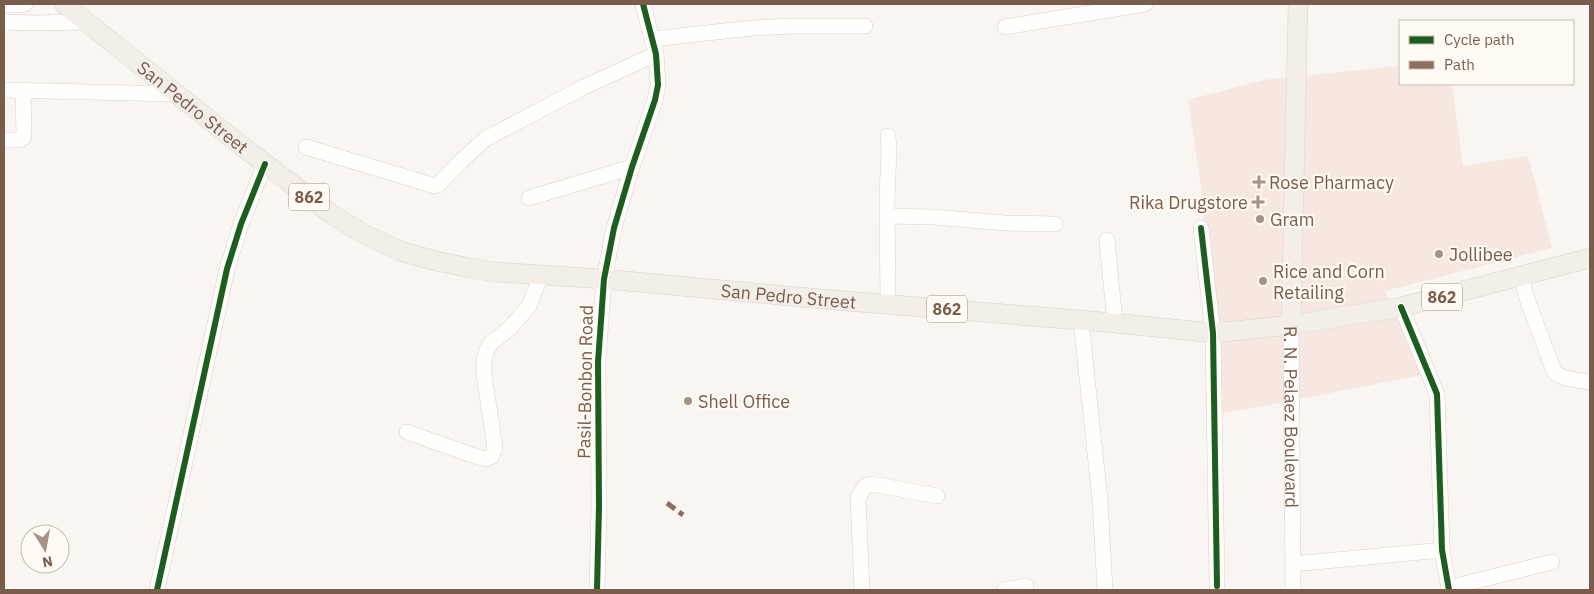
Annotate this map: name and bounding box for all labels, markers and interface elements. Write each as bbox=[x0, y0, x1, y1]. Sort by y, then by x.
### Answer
legend bbox=[1399, 20, 1574, 85]
text: Cycle path bbox=[1444, 30, 1515, 49]
text: Path bbox=[1444, 55, 1475, 74]
street label: San Pedro Street bbox=[133, 56, 253, 158]
place label: Rose Pharmacy bbox=[1269, 171, 1394, 194]
marker: Rose Pharmacy bbox=[1253, 176, 1265, 188]
road number: 862 bbox=[289, 183, 329, 210]
place label: Rika Drugstore bbox=[1129, 191, 1248, 214]
marker: Rika Drugstore bbox=[1252, 196, 1264, 208]
place label: Gram bbox=[1270, 208, 1314, 231]
marker: Gram bbox=[1254, 213, 1266, 225]
place label: Jollibee bbox=[1449, 243, 1513, 266]
marker: Jollibee bbox=[1433, 248, 1445, 260]
place label: Rice and Corn Retailing bbox=[1273, 260, 1385, 304]
marker: Rice and Corn Retailing bbox=[1257, 275, 1269, 287]
street label: San Pedro Street bbox=[720, 278, 857, 313]
road number: 862 bbox=[1422, 284, 1462, 310]
road number: 862 bbox=[927, 296, 967, 322]
street label: Pasil-Bonbon Road bbox=[572, 305, 598, 459]
street label: R. N. Pelaez Boulevard bbox=[1280, 326, 1304, 508]
place label: Shell Office bbox=[698, 390, 790, 413]
marker: Shell Office bbox=[682, 395, 694, 407]
north arrow bbox=[20, 524, 70, 574]
text: N bbox=[41, 552, 54, 572]

